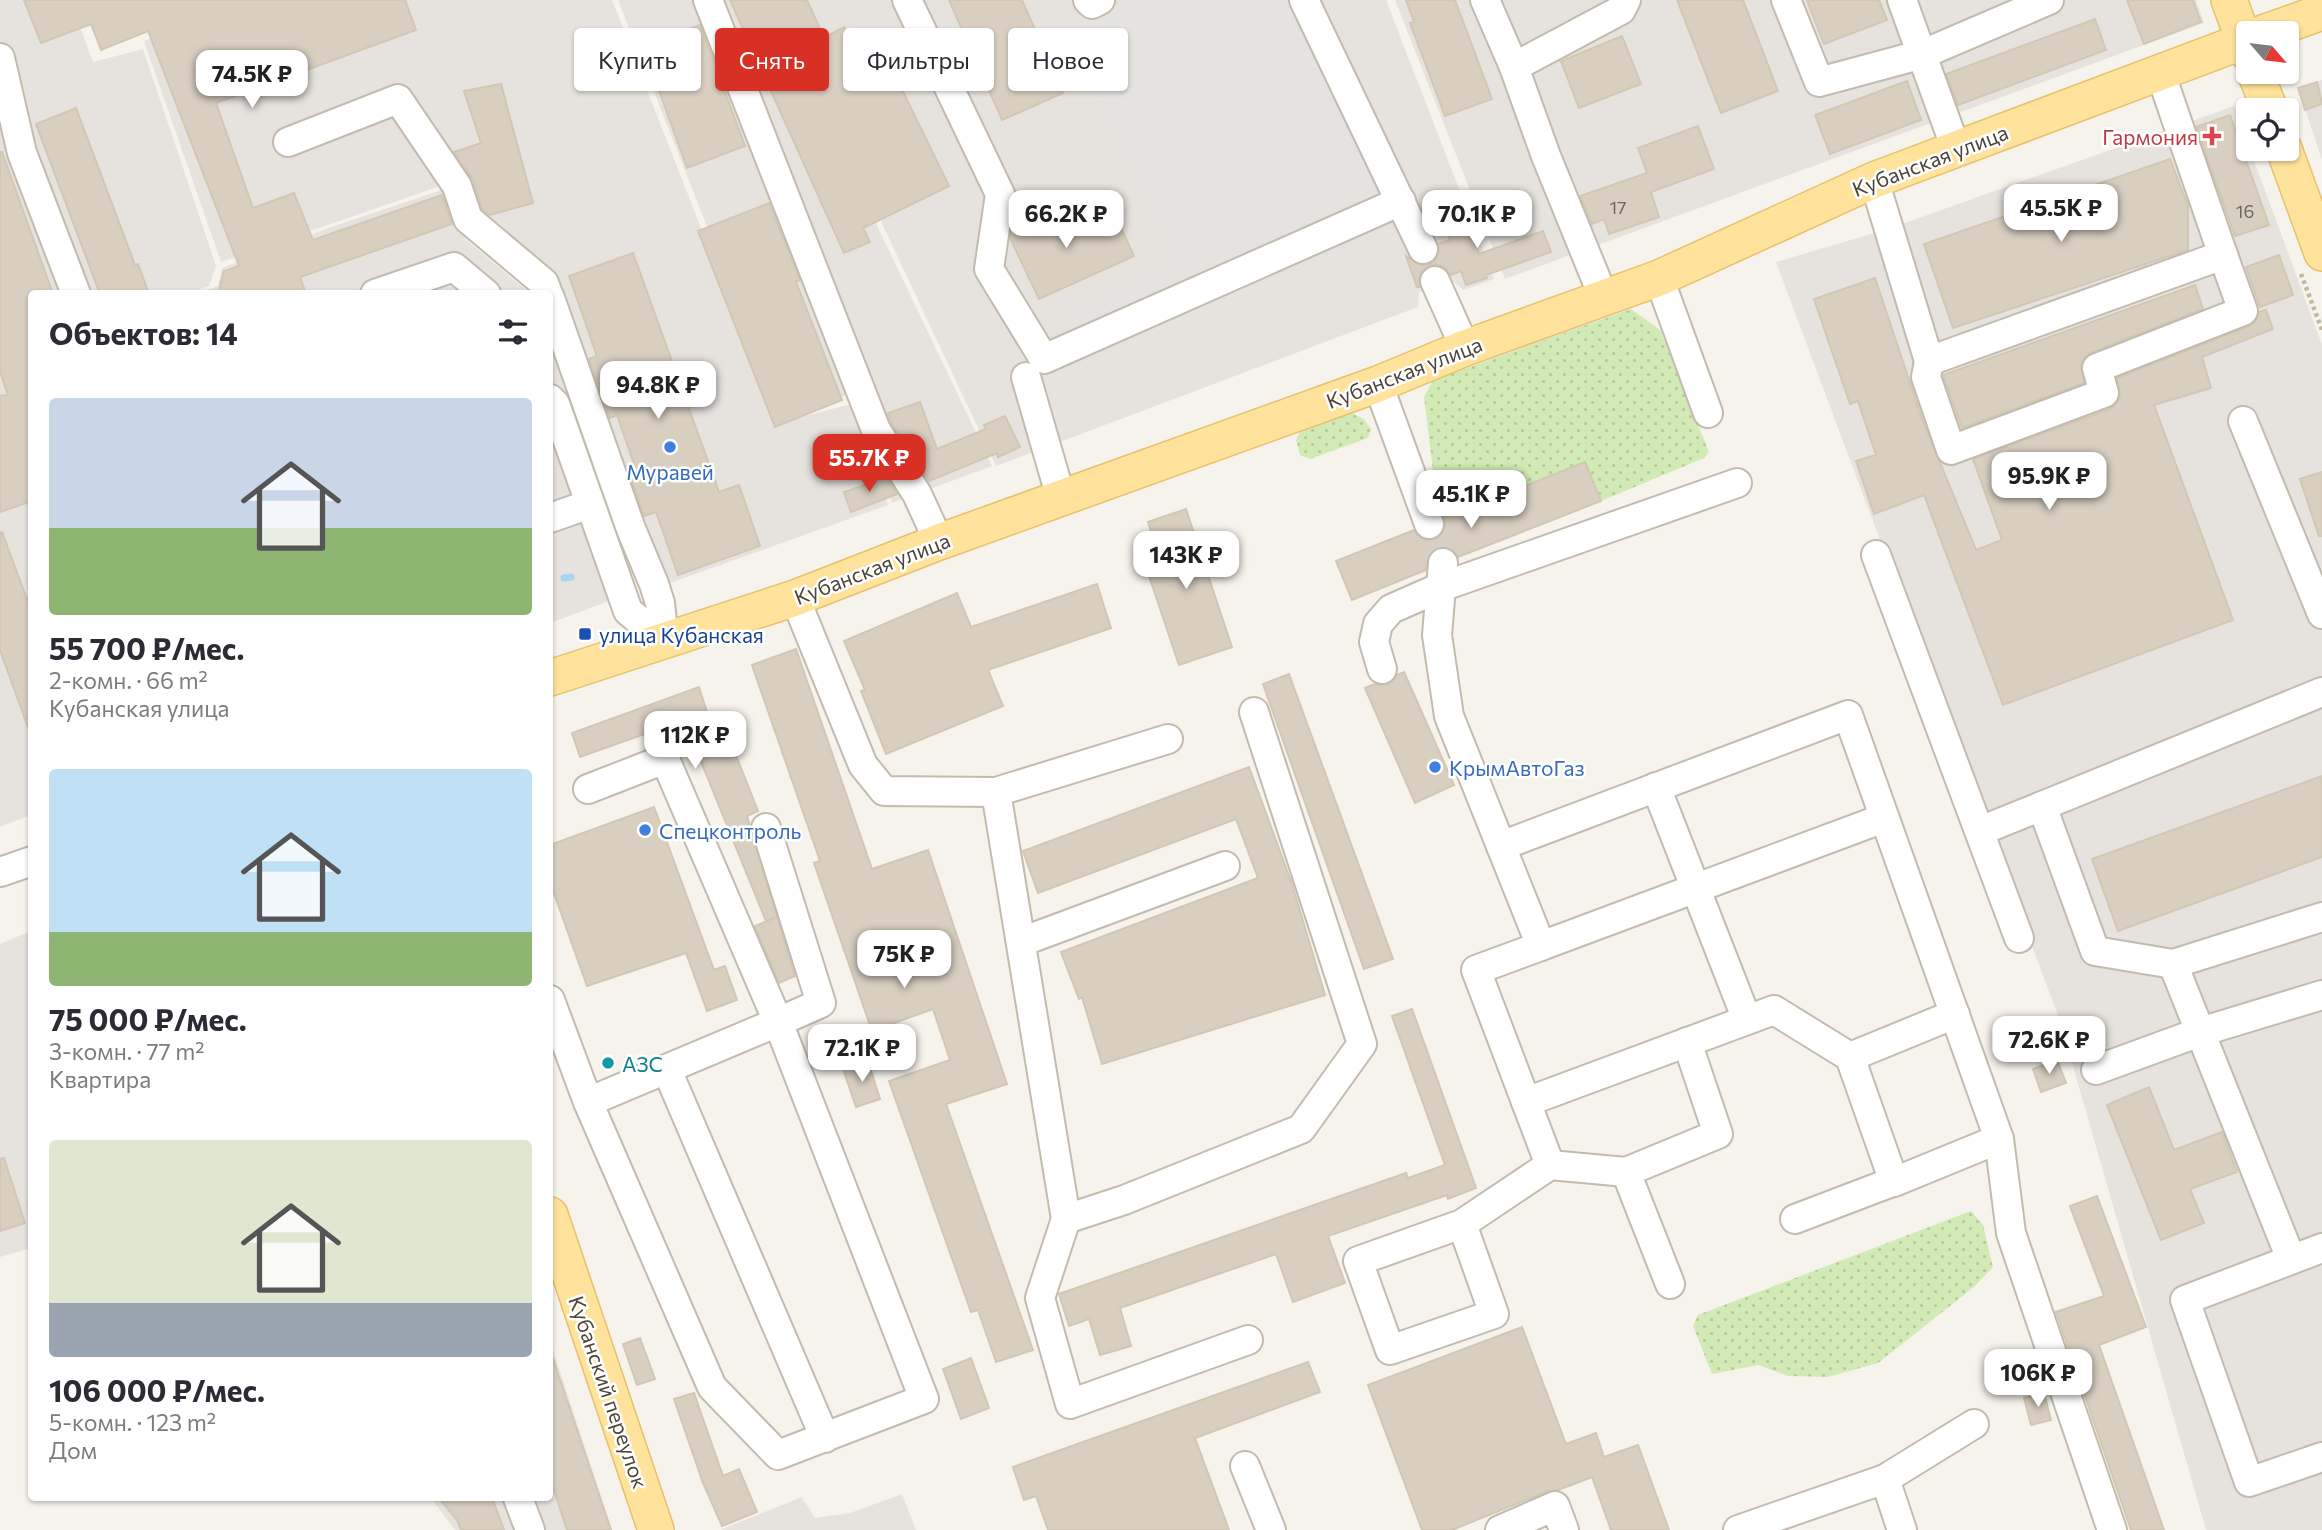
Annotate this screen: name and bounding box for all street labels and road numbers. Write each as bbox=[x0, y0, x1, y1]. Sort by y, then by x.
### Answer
street label: Кубанская улица bbox=[1849, 119, 2011, 201]
street label: Кубанская улица bbox=[1323, 331, 1485, 413]
street label: Кубанская улица bbox=[791, 527, 953, 609]
street label: Кубанский переулок bbox=[564, 1293, 654, 1491]

